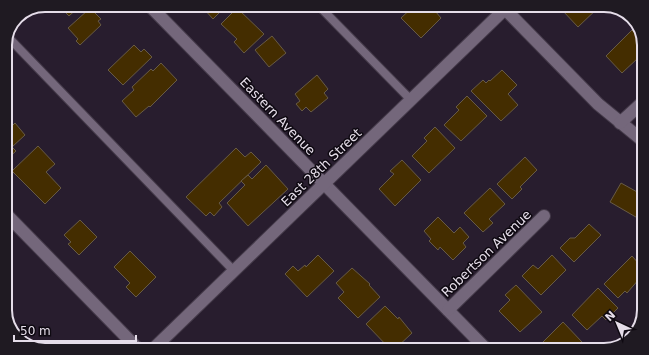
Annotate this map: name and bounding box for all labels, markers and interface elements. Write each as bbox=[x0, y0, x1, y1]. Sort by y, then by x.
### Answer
street label: Eastern Avenue bbox=[237, 75, 318, 158]
street label: East 28th Street bbox=[278, 125, 365, 209]
street label: Robertson Avenue bbox=[439, 207, 534, 300]
north arrow bbox=[597, 303, 637, 343]
text: N bbox=[603, 308, 618, 324]
scale bar bbox=[14, 317, 136, 343]
text: 50 m bbox=[20, 324, 51, 338]

